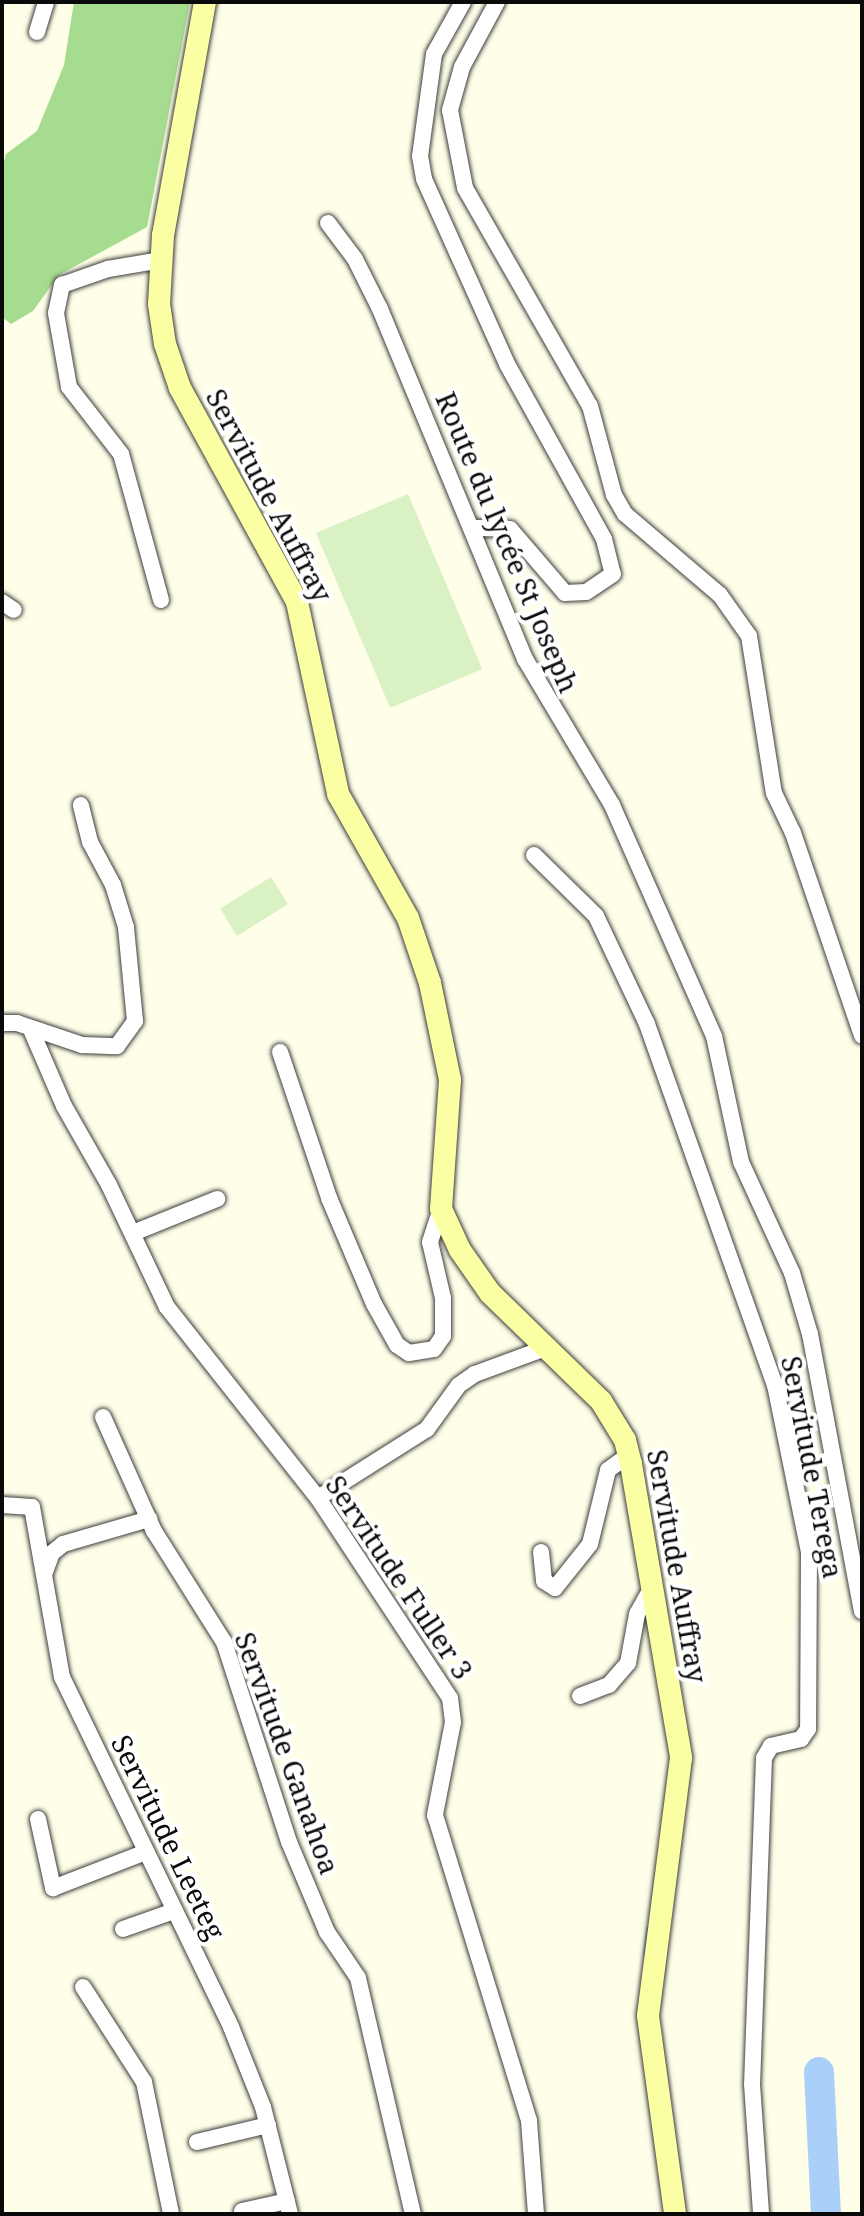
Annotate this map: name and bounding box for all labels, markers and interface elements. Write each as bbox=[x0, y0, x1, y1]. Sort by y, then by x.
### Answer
street label: Servitude Auffray bbox=[200, 383, 340, 607]
street label: Route du lycée St Joseph bbox=[429, 387, 587, 697]
street label: Servitude Terega bbox=[775, 1353, 851, 1581]
street label: Servitude Auffray bbox=[641, 1447, 715, 1685]
street label: Servitude Fuller 3 bbox=[319, 1469, 481, 1685]
street label: Servitude Ganahoa bbox=[229, 1627, 347, 1879]
street label: Servitude Leeteg bbox=[105, 1729, 233, 1945]

